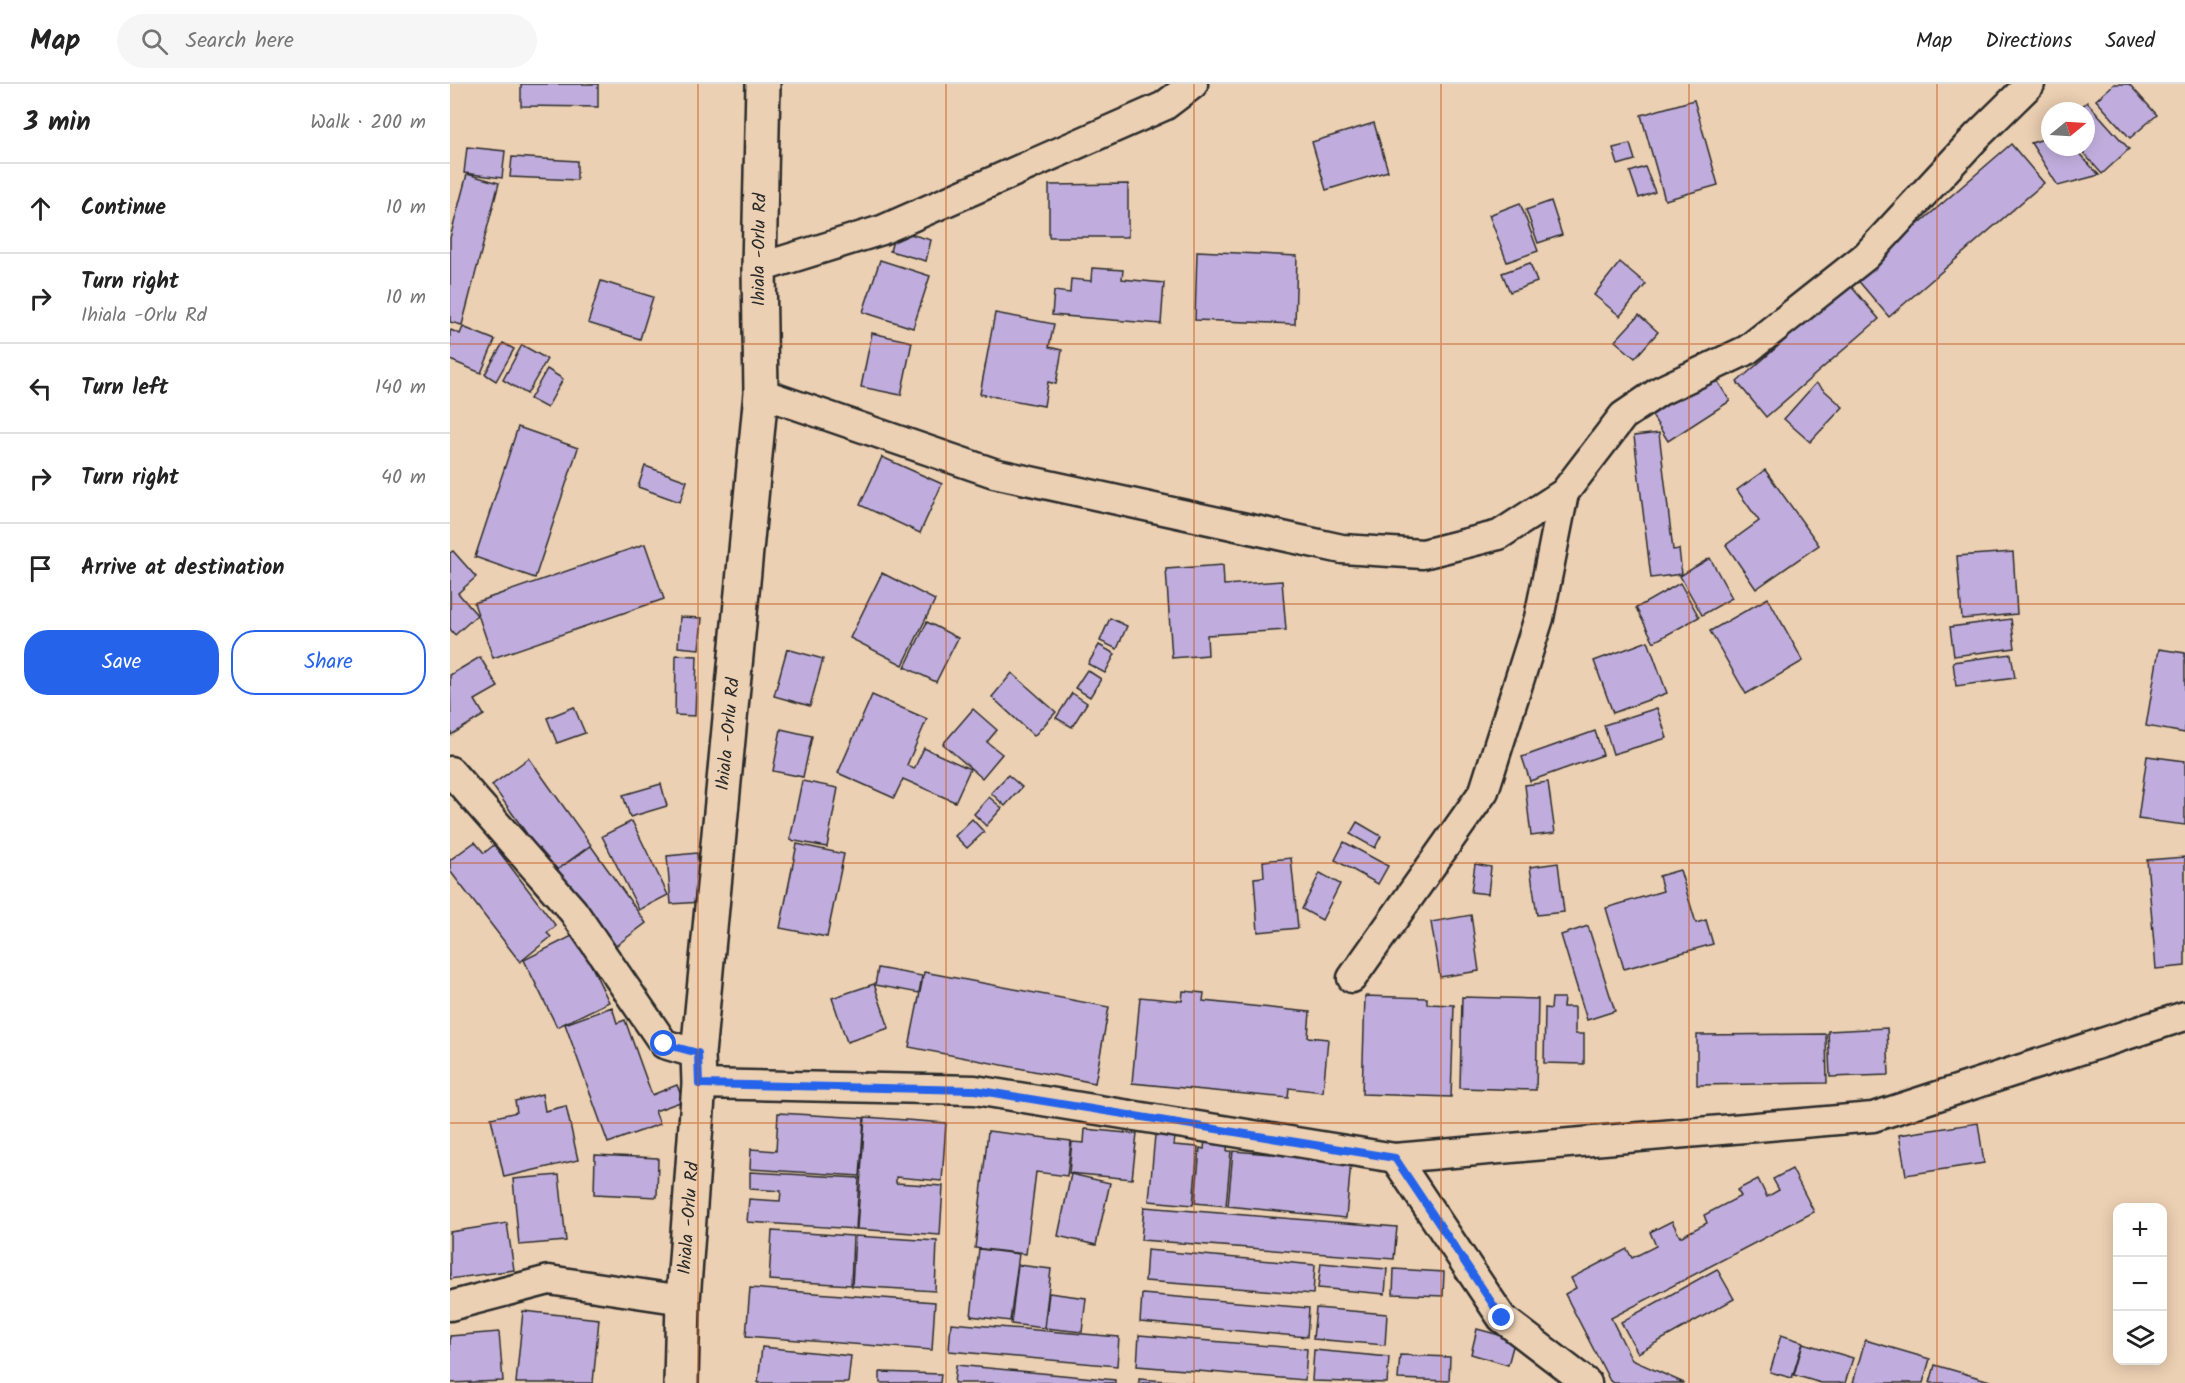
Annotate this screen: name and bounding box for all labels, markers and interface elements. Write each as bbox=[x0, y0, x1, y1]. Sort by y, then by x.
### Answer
search box bbox=[117, 14, 537, 68]
text: Map bbox=[30, 19, 81, 64]
text: Search here bbox=[186, 24, 294, 59]
icon: search bbox=[138, 25, 171, 58]
text: Map bbox=[1916, 25, 1952, 58]
text: Directions bbox=[1985, 25, 2072, 58]
text: Saved bbox=[2105, 25, 2155, 58]
text: 3 min bbox=[24, 102, 91, 144]
north arrow bbox=[2041, 102, 2095, 156]
text: Walk · 200 m bbox=[310, 107, 426, 139]
text: Continue bbox=[81, 191, 166, 226]
icon: ahead bbox=[24, 192, 57, 225]
text: 10 m bbox=[386, 192, 426, 224]
street label: Ihiala -Orlu Rd bbox=[744, 192, 775, 306]
text: Turn right bbox=[81, 265, 179, 300]
icon: right bbox=[24, 282, 57, 315]
text: 10 m bbox=[386, 282, 426, 314]
text: Ihiala -Orlu Rd bbox=[81, 300, 207, 332]
text: Turn left bbox=[81, 371, 168, 406]
icon: left bbox=[24, 372, 57, 405]
text: 140 m bbox=[375, 372, 426, 404]
text: Turn right bbox=[81, 461, 179, 496]
icon: right bbox=[24, 462, 57, 495]
text: 40 m bbox=[381, 462, 426, 494]
text: Arrive at destination bbox=[81, 551, 284, 586]
icon: arrive bbox=[24, 552, 57, 585]
button: Save bbox=[24, 630, 219, 695]
button: Share bbox=[231, 630, 426, 695]
street label: Ihiala -Orlu Rd bbox=[709, 675, 748, 792]
route start bbox=[650, 1030, 676, 1056]
street label: Ihiala -Orlu Rd bbox=[670, 1160, 708, 1276]
map controls bbox=[2113, 1203, 2167, 1365]
button: + bbox=[2113, 1203, 2167, 1257]
button: − bbox=[2113, 1257, 2167, 1311]
route end bbox=[1488, 1304, 1514, 1330]
button: layers bbox=[2113, 1311, 2167, 1365]

